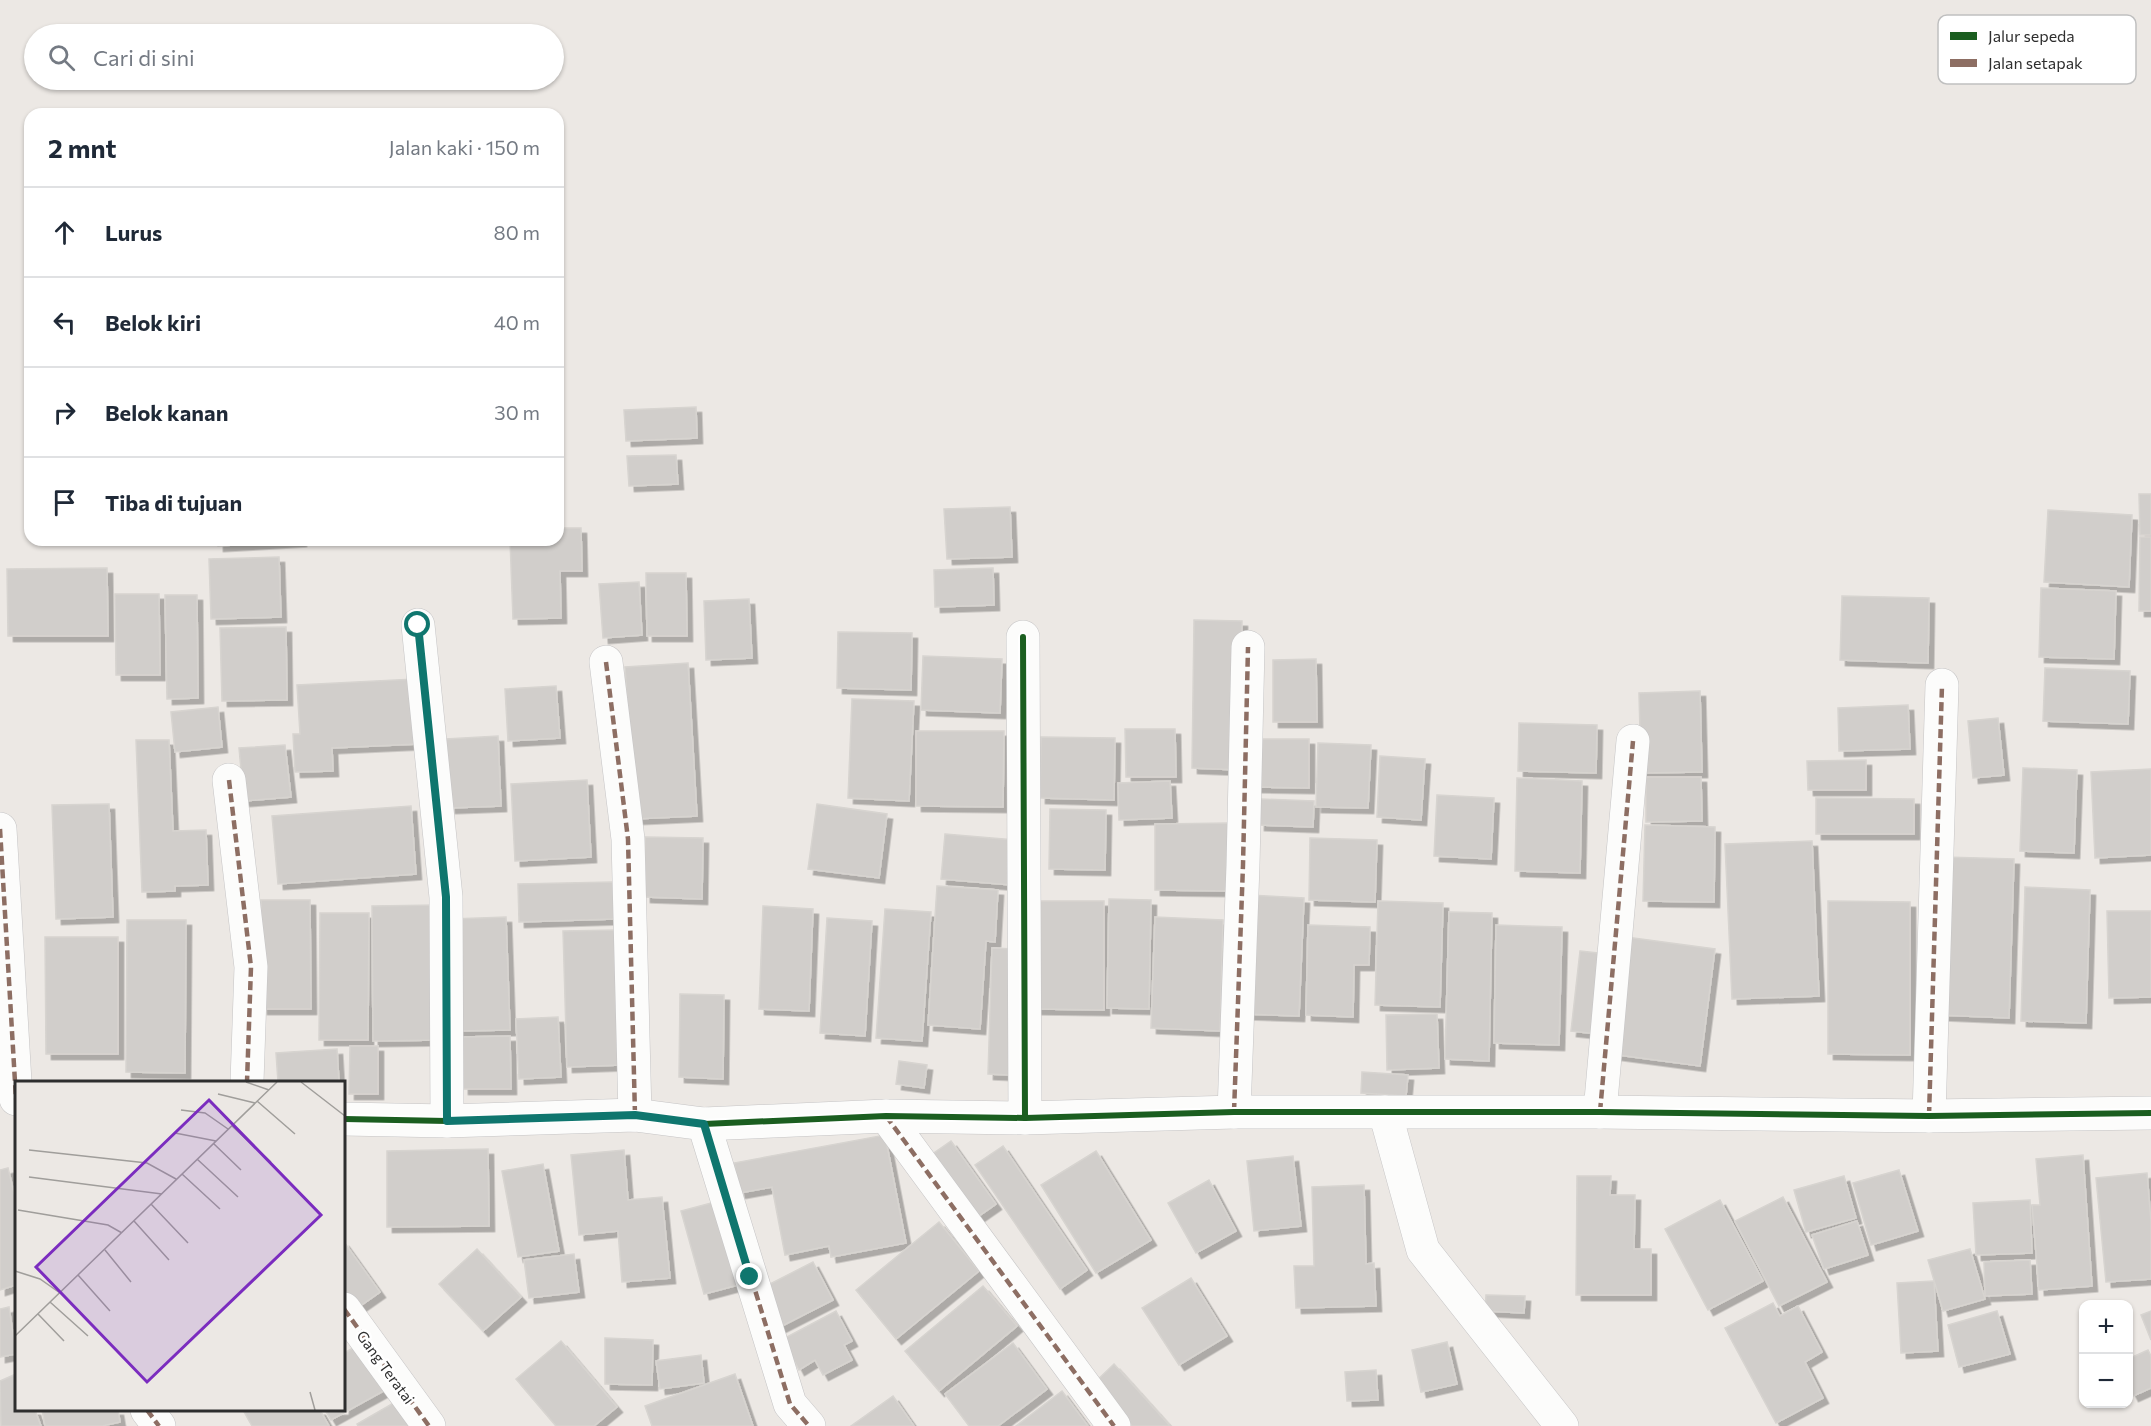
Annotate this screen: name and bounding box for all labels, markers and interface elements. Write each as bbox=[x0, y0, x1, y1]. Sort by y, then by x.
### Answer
legend bbox=[1938, 15, 2136, 84]
search box bbox=[24, 24, 564, 90]
text: Jalur sepeda bbox=[1988, 26, 2075, 45]
icon: search bbox=[45, 41, 78, 74]
text: Cari di sini bbox=[93, 44, 195, 71]
text: Jalan setapak bbox=[1988, 53, 2083, 72]
text: 2 mnt bbox=[48, 132, 116, 163]
text: Jalan kaki · 150 m bbox=[389, 135, 540, 159]
icon: ahead bbox=[48, 216, 81, 249]
text: Lurus bbox=[105, 219, 162, 246]
text: 80 m bbox=[494, 220, 540, 244]
icon: left bbox=[48, 306, 81, 339]
text: Belok kiri bbox=[105, 309, 201, 336]
text: 40 m bbox=[494, 310, 540, 334]
icon: right bbox=[48, 396, 81, 429]
text: Belok kanan bbox=[105, 399, 228, 426]
text: 30 m bbox=[494, 400, 540, 424]
icon: arrive bbox=[48, 486, 81, 519]
text: Tiba di tujuan bbox=[105, 489, 242, 516]
route start bbox=[404, 611, 430, 637]
inset map bbox=[15, 1081, 345, 1411]
route end bbox=[736, 1263, 762, 1289]
map controls bbox=[2079, 1300, 2133, 1408]
button: + bbox=[2079, 1300, 2133, 1354]
street label: Gang Teratai bbox=[353, 1327, 419, 1407]
button: − bbox=[2079, 1354, 2133, 1408]

